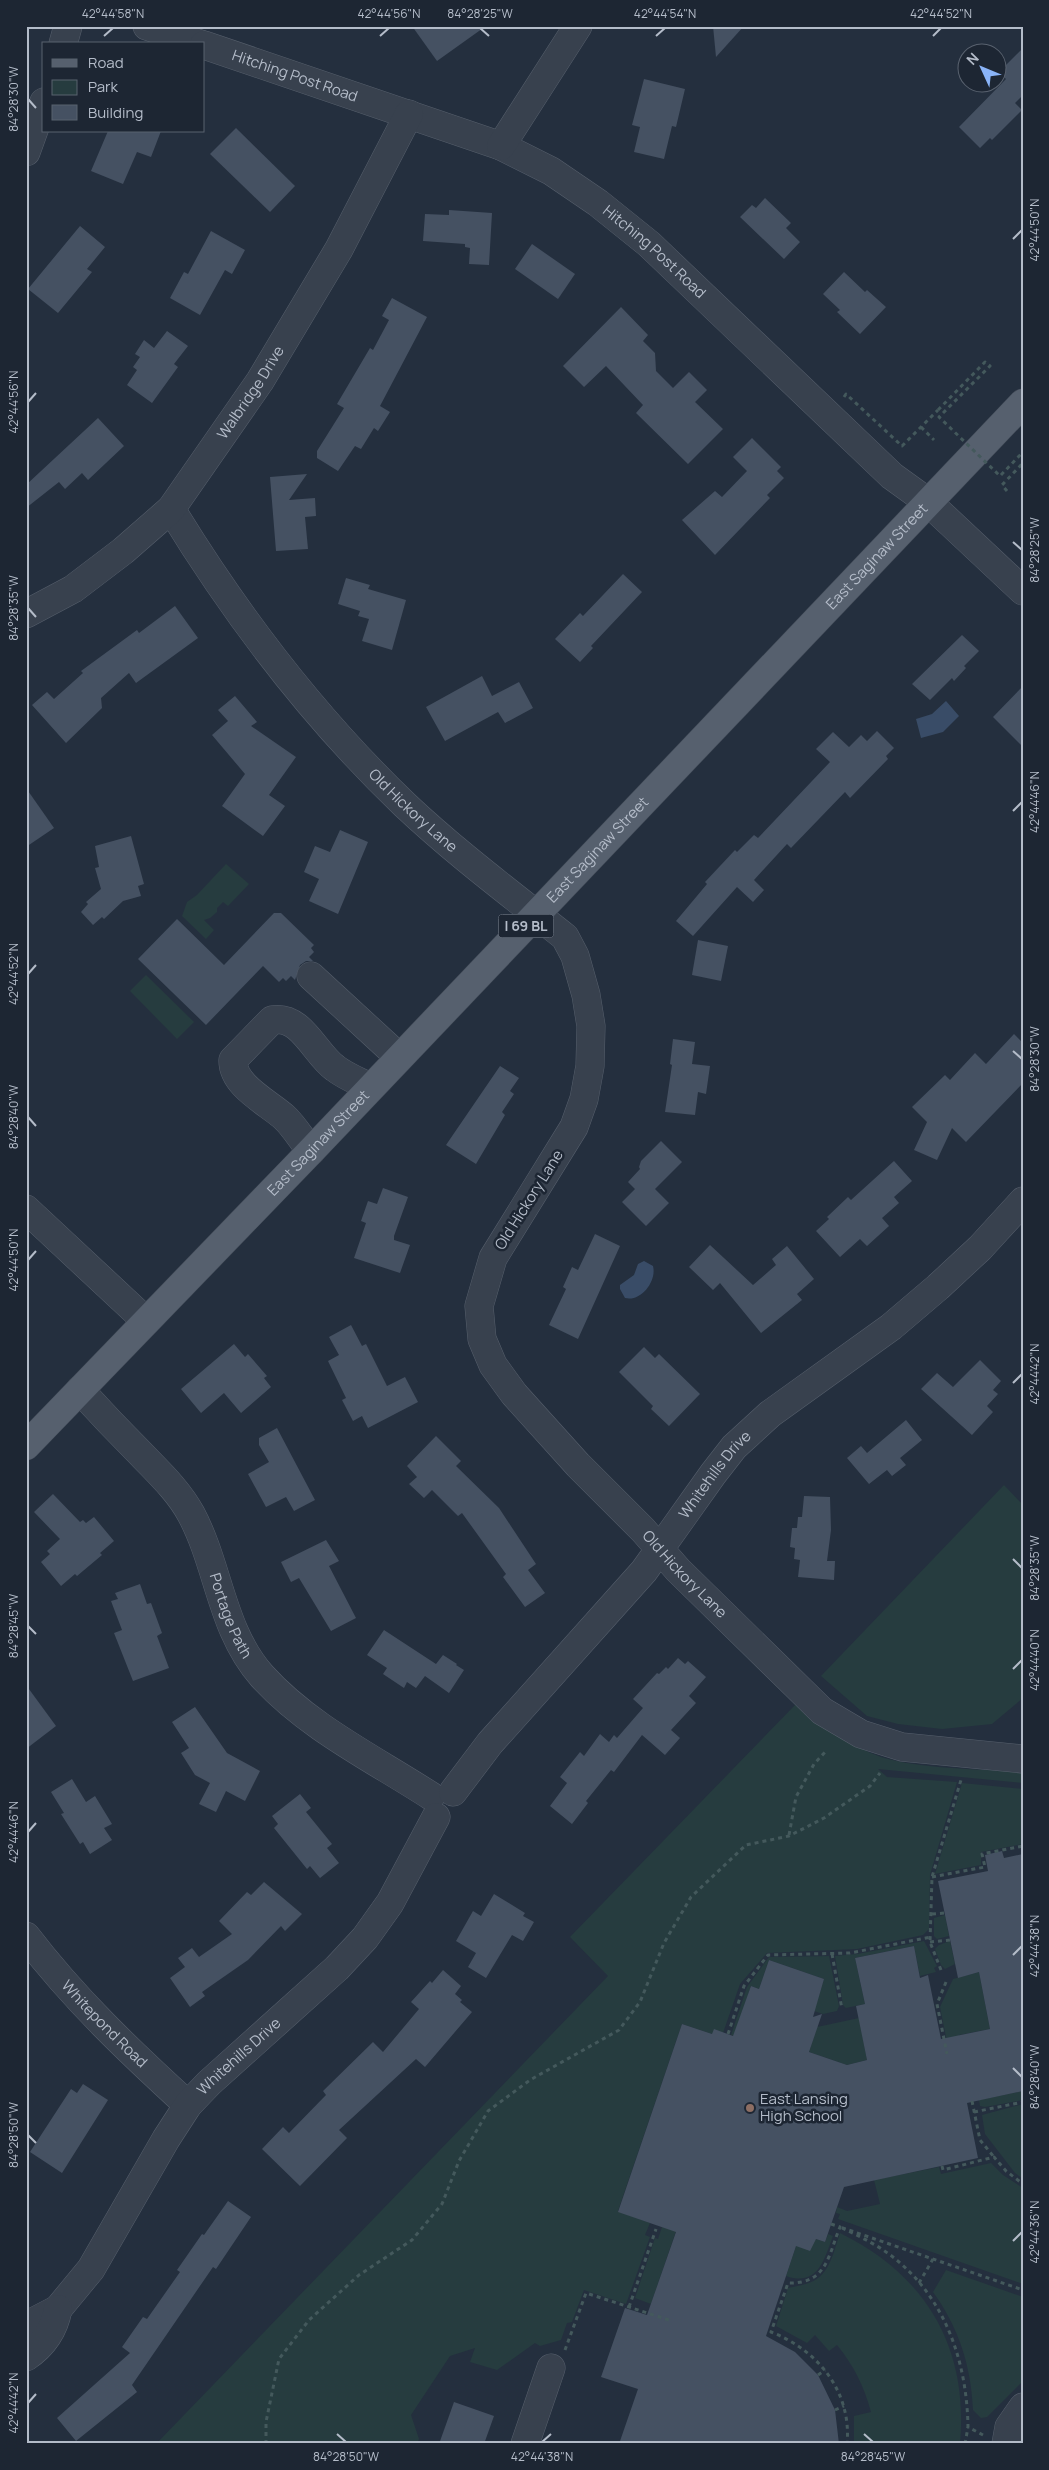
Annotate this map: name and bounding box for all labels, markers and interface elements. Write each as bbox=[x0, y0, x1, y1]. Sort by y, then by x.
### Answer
text: 42°44'58"N bbox=[82, 5, 144, 22]
text: 42°44'56"N bbox=[357, 5, 421, 22]
text: 84°28'25"W bbox=[447, 5, 514, 22]
text: 42°44'54"N bbox=[634, 5, 696, 22]
text: 42°44'52"N bbox=[910, 5, 972, 22]
legend bbox=[42, 42, 205, 132]
north arrow bbox=[956, 42, 1006, 92]
street label: Hitching Post Road bbox=[229, 44, 361, 107]
text: N bbox=[962, 48, 983, 69]
text: Road bbox=[88, 52, 124, 73]
text: 84°28'30"W bbox=[5, 65, 22, 132]
text: Park bbox=[88, 76, 118, 97]
text: Building bbox=[88, 102, 143, 123]
text: 42°44'50"N bbox=[1026, 199, 1043, 261]
street label: Hitching Post Road bbox=[599, 200, 711, 303]
street label: Walbridge Drive bbox=[212, 342, 289, 443]
text: 42°44'56"N bbox=[5, 370, 22, 434]
street label: East Saginaw Street bbox=[821, 498, 932, 614]
text: 84°28'25"W bbox=[1026, 516, 1043, 583]
text: 84°28'35"W bbox=[5, 575, 22, 641]
street label: Old Hickory Lane bbox=[364, 764, 462, 857]
text: 42°44'46"N bbox=[1026, 771, 1043, 833]
street label: East Saginaw Street bbox=[542, 792, 653, 907]
road number: I 69 BL bbox=[498, 914, 554, 938]
text: 42°44'52"N bbox=[5, 943, 22, 1005]
text: 84°28'30"W bbox=[1026, 1025, 1043, 1092]
text: 84°28'40"W bbox=[5, 1084, 22, 1149]
street label: East Saginaw Street bbox=[262, 1085, 374, 1200]
street label: Old Hickory Lane bbox=[489, 1146, 568, 1254]
text: 42°44'50"N bbox=[5, 1229, 22, 1291]
text: 42°44'42"N bbox=[1026, 1343, 1043, 1405]
street label: Whitehills Drive bbox=[674, 1425, 755, 1523]
street label: Old Hickory Lane bbox=[638, 1525, 732, 1623]
text: 84°28'35"W bbox=[1026, 1535, 1043, 1601]
street label: Portage Path bbox=[205, 1570, 257, 1662]
text: 84°28'45"W bbox=[5, 1593, 22, 1658]
text: 42°44'40"N bbox=[1026, 1629, 1043, 1691]
text: 42°44'46"N bbox=[5, 1801, 22, 1863]
text: 42°44'38"N bbox=[1026, 1915, 1043, 1977]
street label: Whitepond Road bbox=[57, 1975, 152, 2072]
street label: Whitehills Drive bbox=[192, 2012, 285, 2099]
text: 84°28'40"W bbox=[1026, 2044, 1043, 2109]
place label: East Lansing High School bbox=[760, 2088, 848, 2126]
text: 84°28'50"W bbox=[5, 2101, 22, 2168]
marker: East Lansing High School bbox=[744, 2102, 756, 2114]
text: 42°44'36"N bbox=[1026, 2201, 1043, 2263]
text: 42°44'42"N bbox=[5, 2372, 22, 2434]
text: 84°28'50"W bbox=[313, 2448, 380, 2465]
text: 42°44'38"N bbox=[511, 2448, 573, 2465]
text: 84°28'45"W bbox=[841, 2448, 906, 2465]

